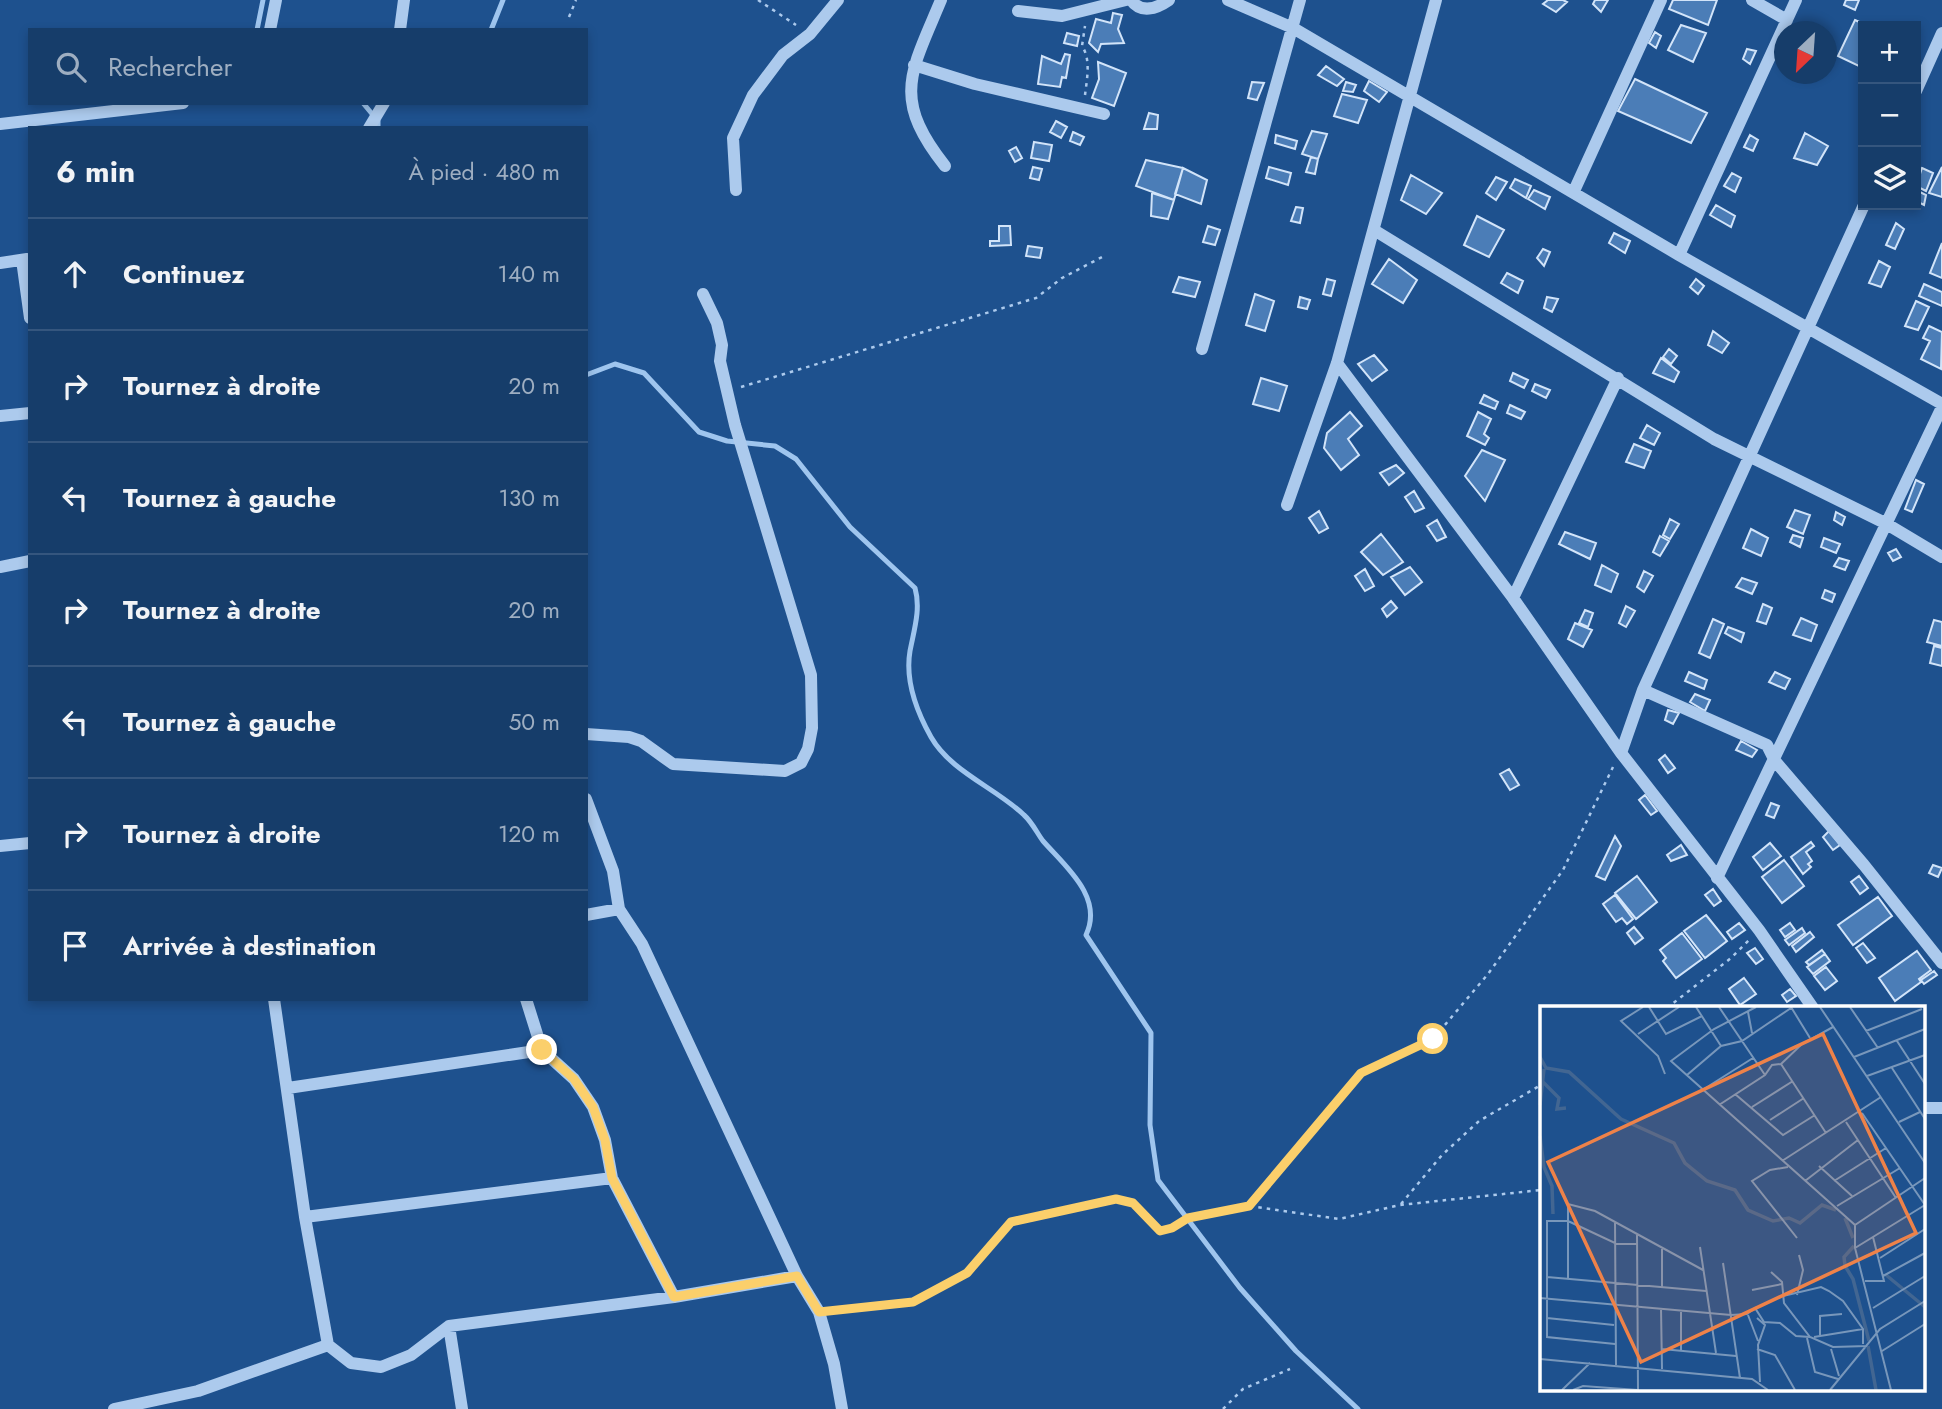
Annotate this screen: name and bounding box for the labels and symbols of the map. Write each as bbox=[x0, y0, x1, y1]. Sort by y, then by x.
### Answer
north arrow bbox=[1774, 21, 1837, 84]
inset map bbox=[1540, 1006, 1924, 1392]
route start bbox=[1417, 1023, 1448, 1054]
route end bbox=[526, 1034, 557, 1065]

